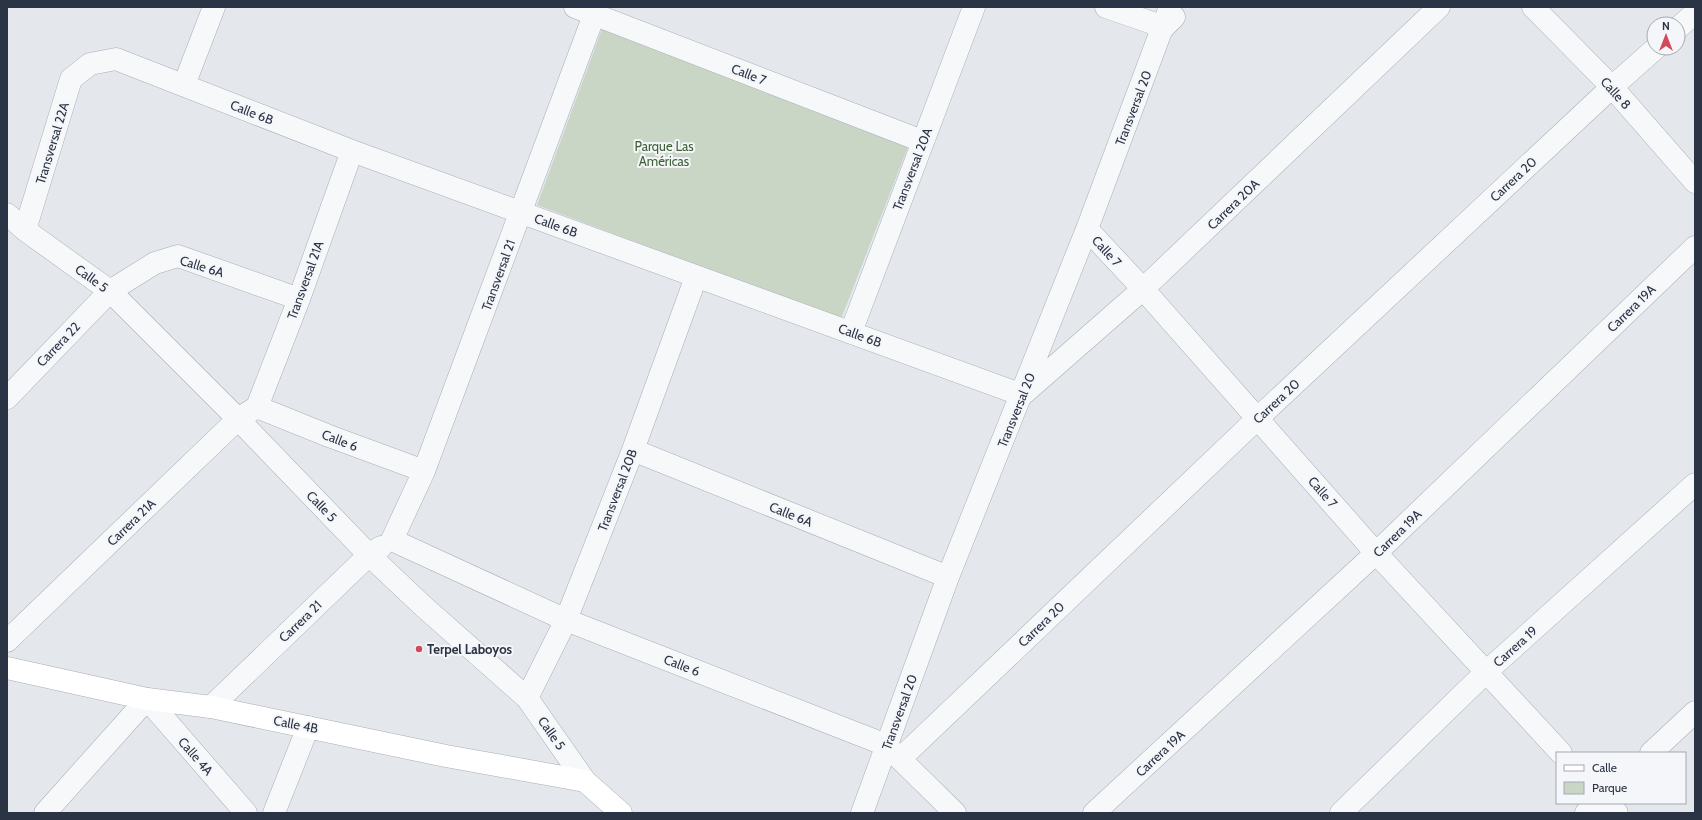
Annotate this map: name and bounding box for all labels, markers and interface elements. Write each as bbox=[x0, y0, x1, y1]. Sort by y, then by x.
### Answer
north arrow bbox=[1646, 16, 1686, 56]
text: N bbox=[1662, 19, 1670, 33]
street label: Calle 7 bbox=[729, 60, 769, 88]
street label: Transversal 20 bbox=[1111, 68, 1155, 148]
street label: Calle 8 bbox=[1597, 74, 1635, 112]
street label: Calle 6B bbox=[228, 96, 276, 128]
street label: Transversal 22A bbox=[32, 100, 72, 186]
street label: Transversal 20A bbox=[889, 125, 935, 213]
park label: Parque Las Américas bbox=[634, 138, 694, 169]
street label: Carrera 20 bbox=[1486, 153, 1540, 205]
street label: Carrera 20A bbox=[1204, 175, 1262, 233]
street label: Calle 6B bbox=[532, 210, 580, 240]
street label: Calle 7 bbox=[1089, 232, 1126, 270]
street label: Transversal 21 bbox=[478, 237, 518, 313]
street label: Transversal 21A bbox=[283, 239, 327, 321]
street label: Calle 6A bbox=[178, 252, 226, 280]
street label: Calle 5 bbox=[72, 261, 112, 295]
street label: Carrera 19A bbox=[1603, 281, 1659, 335]
street label: Carrera 22 bbox=[33, 318, 83, 370]
street label: Calle 6B bbox=[836, 320, 884, 350]
street label: Transversal 20 bbox=[994, 370, 1038, 450]
street label: Carrera 20 bbox=[1249, 375, 1303, 427]
street label: Calle 6 bbox=[320, 426, 360, 454]
street label: Transversal 20B bbox=[594, 446, 640, 533]
street label: Calle 7 bbox=[1305, 473, 1341, 511]
street label: Calle 5 bbox=[303, 487, 341, 525]
street label: Carrera 21A bbox=[103, 495, 159, 549]
street label: Calle 6A bbox=[767, 498, 815, 530]
street label: Carrera 19A bbox=[1369, 506, 1425, 560]
street label: Carrera 21 bbox=[275, 597, 325, 645]
street label: Carrera 20 bbox=[1015, 598, 1067, 650]
street label: Carrera 19 bbox=[1490, 622, 1540, 670]
place label: Terpel Laboyos bbox=[427, 641, 513, 657]
marker: Terpel Laboyos bbox=[414, 644, 424, 654]
street label: Calle 6 bbox=[662, 651, 702, 679]
street label: Transversal 20 bbox=[878, 672, 920, 752]
street label: Calle 4B bbox=[272, 712, 320, 736]
street label: Calle 5 bbox=[535, 713, 569, 753]
street label: Carrera 19A bbox=[1132, 726, 1188, 780]
street label: Calle 4A bbox=[175, 734, 217, 778]
legend bbox=[1556, 752, 1686, 804]
text: Calle bbox=[1592, 760, 1617, 775]
text: Parque bbox=[1592, 780, 1627, 795]

